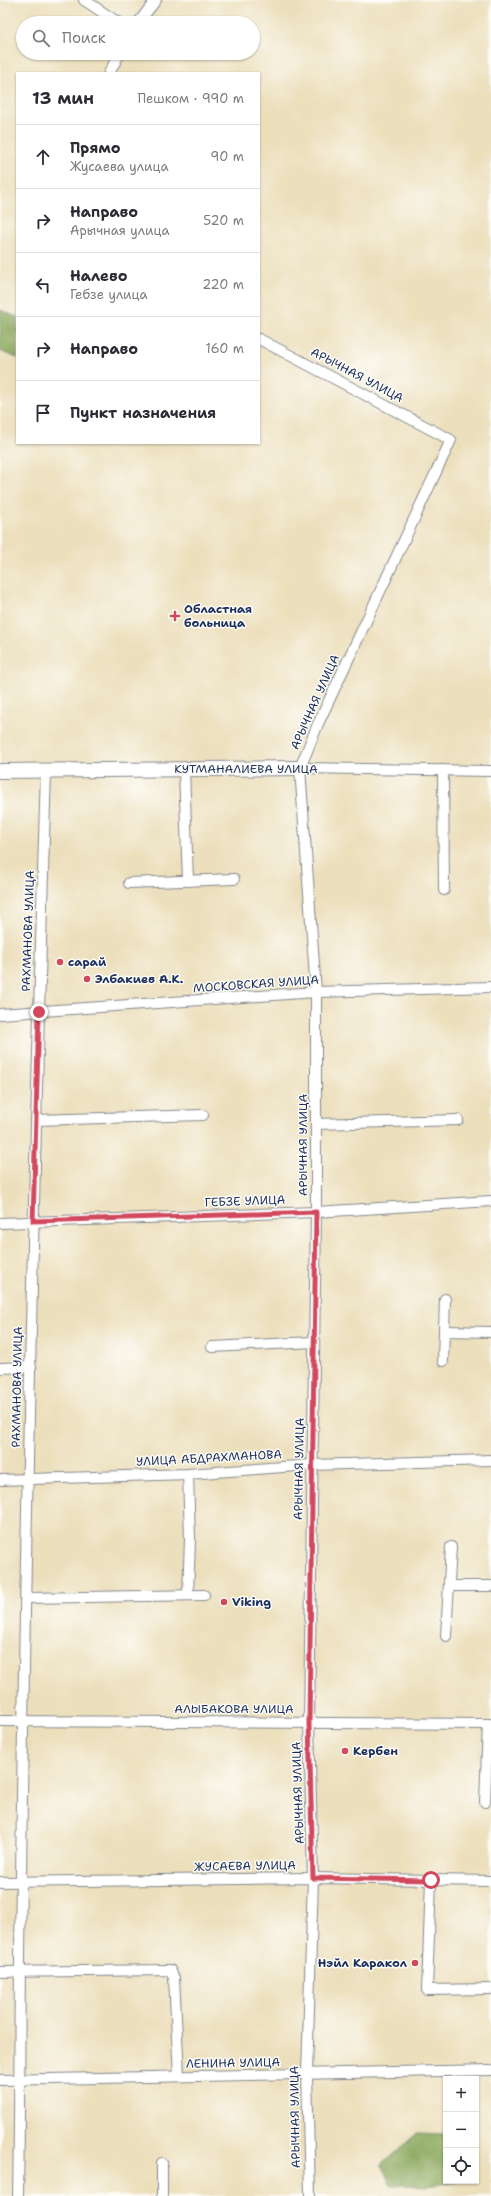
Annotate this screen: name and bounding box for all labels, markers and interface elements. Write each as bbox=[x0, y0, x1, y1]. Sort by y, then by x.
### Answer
search box bbox=[16, 16, 260, 60]
icon: search bbox=[30, 27, 52, 49]
text: Поиск bbox=[62, 28, 106, 48]
text: 13 мин bbox=[32, 87, 94, 109]
text: Пешком · 990 m bbox=[137, 90, 244, 107]
text: Прямо bbox=[70, 138, 120, 158]
icon: ahead bbox=[32, 146, 54, 168]
text: 90 m bbox=[210, 148, 244, 165]
text: Жусаева улица bbox=[70, 158, 169, 175]
text: Направо bbox=[70, 202, 138, 222]
icon: right bbox=[32, 210, 54, 232]
text: 520 m bbox=[203, 212, 244, 229]
text: Арычная улица bbox=[70, 222, 170, 239]
text: Налево bbox=[70, 266, 128, 286]
icon: left bbox=[32, 274, 54, 296]
text: 220 m bbox=[202, 276, 244, 293]
text: Гебзе улица bbox=[70, 286, 148, 303]
icon: right bbox=[32, 338, 54, 360]
text: Направо bbox=[70, 339, 138, 359]
text: 160 m bbox=[206, 340, 244, 357]
street label: АРЫЧНАЯ УЛИЦА bbox=[308, 344, 406, 406]
icon: arrive bbox=[32, 402, 54, 424]
text: Пункт назначения bbox=[70, 403, 216, 423]
place label: Областная больница bbox=[184, 601, 252, 631]
marker: Областная больница bbox=[169, 610, 181, 622]
street label: АРЫЧНАЯ УЛИЦА bbox=[287, 652, 343, 752]
street label: КУТМАНАЛИЕВА УЛИЦА bbox=[174, 761, 318, 777]
street label: РАХМАНОВА УЛИЦА bbox=[18, 870, 38, 992]
place label: сарай bbox=[68, 954, 107, 970]
marker: сарай bbox=[55, 957, 65, 967]
place label: Элбакиев А.К. bbox=[95, 971, 184, 987]
street label: МОСКОВСКАЯ УЛИЦА bbox=[192, 972, 320, 996]
marker: Элбакиев А.К. bbox=[82, 974, 92, 984]
route end bbox=[30, 1003, 48, 1021]
street label: АРЫЧНАЯ УЛИЦА bbox=[295, 1093, 311, 1196]
street label: ГЕБЗЕ УЛИЦА bbox=[204, 1192, 286, 1210]
street label: РАХМАНОВА УЛИЦА bbox=[8, 1326, 26, 1448]
street label: АРЫЧНАЯ УЛИЦА bbox=[290, 1417, 308, 1520]
street label: УЛИЦА АБДРАХМАНОВА bbox=[136, 1446, 283, 1470]
place label: Viking bbox=[232, 1594, 271, 1610]
marker: Viking bbox=[219, 1597, 229, 1607]
street label: АЛЫБАКОВА УЛИЦА bbox=[174, 1701, 294, 1717]
street label: АРЫЧНАЯ УЛИЦА bbox=[288, 1741, 308, 1845]
place label: Кербен bbox=[353, 1743, 398, 1759]
marker: Кербен bbox=[340, 1746, 350, 1756]
street label: ЖУСАЕВА УЛИЦА bbox=[194, 1857, 296, 1875]
route start bbox=[422, 1871, 440, 1889]
place label: Нэйл Каракол bbox=[318, 1955, 408, 1971]
marker: Нэйл Каракол bbox=[410, 1958, 420, 1968]
street label: ЛЕНИНА УЛИЦА bbox=[186, 2054, 281, 2072]
street label: АРЫЧНАЯ УЛИЦА bbox=[286, 2065, 304, 2168]
map controls bbox=[443, 2076, 479, 2184]
button: + bbox=[443, 2076, 479, 2112]
button: − bbox=[443, 2112, 479, 2148]
button: locate bbox=[443, 2148, 479, 2184]

